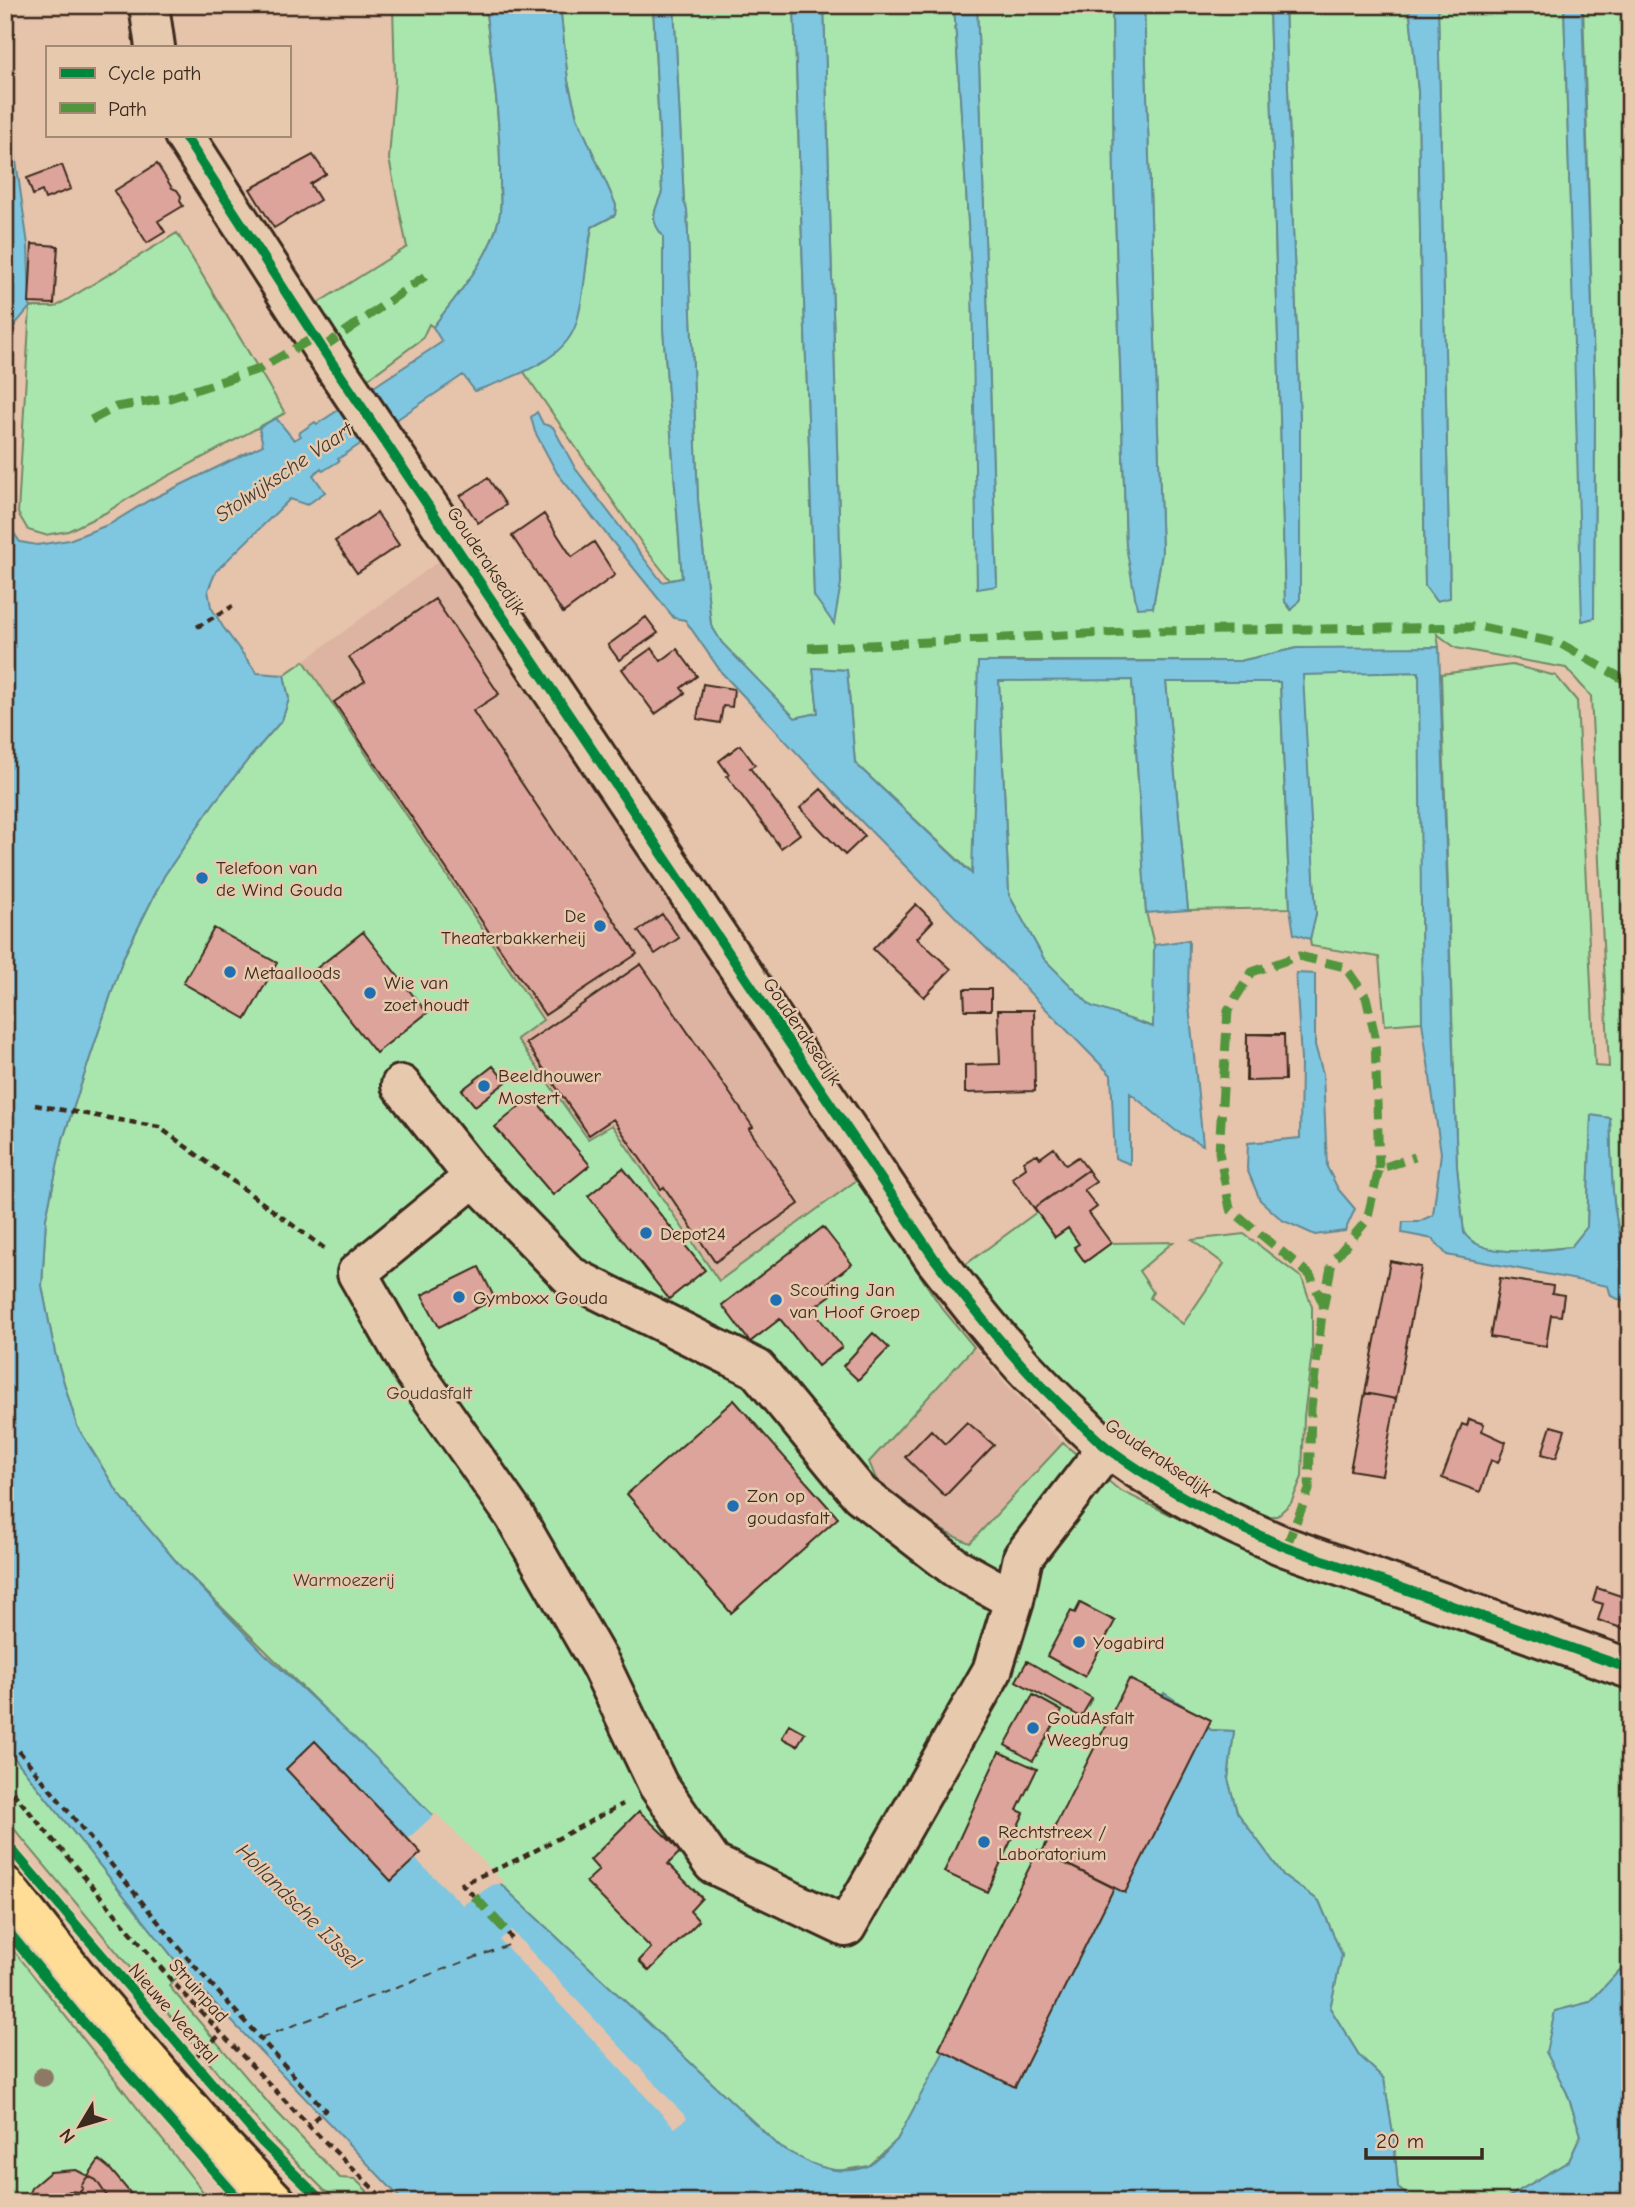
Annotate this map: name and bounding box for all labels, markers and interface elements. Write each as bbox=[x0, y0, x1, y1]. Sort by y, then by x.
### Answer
legend bbox=[46, 46, 290, 136]
text: Cycle path bbox=[108, 61, 201, 85]
text: Path bbox=[108, 97, 147, 121]
water label: Stolwijksche Vaart bbox=[211, 416, 359, 527]
street label: Gouderaksedijk bbox=[442, 503, 531, 619]
place label: Telefoon van de Wind Gouda bbox=[216, 857, 343, 901]
marker: Telefoon van de Wind Gouda bbox=[194, 870, 210, 886]
place label: De Theaterbakkerheij bbox=[441, 905, 586, 949]
marker: De Theaterbakkerheij bbox=[592, 918, 608, 934]
place label: Metaalloods bbox=[244, 962, 340, 984]
marker: Metaalloods bbox=[222, 964, 238, 980]
place label: Wie van zoet houdt bbox=[384, 972, 469, 1016]
street label: Gouderaksedijk bbox=[758, 974, 847, 1090]
marker: Wie van zoet houdt bbox=[362, 985, 378, 1001]
place label: Beeldhouwer Mostert bbox=[498, 1065, 602, 1109]
marker: Beeldhouwer Mostert bbox=[476, 1078, 492, 1094]
place label: Depot24 bbox=[660, 1223, 726, 1245]
marker: Depot24 bbox=[638, 1225, 654, 1241]
place label: Scouting Jan van Hoof Groep bbox=[789, 1279, 920, 1323]
place label: Gymboxx Gouda bbox=[473, 1287, 608, 1309]
marker: Gymboxx Gouda bbox=[451, 1289, 467, 1305]
marker: Scouting Jan van Hoof Groep bbox=[768, 1292, 784, 1308]
park label: Goudasfalt bbox=[386, 1382, 472, 1404]
street label: Gouderaksedijk bbox=[1101, 1414, 1217, 1502]
place label: Zon op goudasfalt bbox=[747, 1485, 830, 1529]
marker: Zon op goudasfalt bbox=[725, 1498, 741, 1514]
park label: Warmoezerij bbox=[293, 1569, 395, 1591]
place label: Yogabird bbox=[1093, 1632, 1165, 1654]
marker: Yogabird bbox=[1071, 1634, 1087, 1650]
place label: GoudAsfalt Weegbrug bbox=[1047, 1707, 1134, 1751]
marker: GoudAsfalt Weegbrug bbox=[1025, 1720, 1041, 1736]
place label: Rechtstreex / Laboratorium bbox=[998, 1821, 1107, 1865]
marker: Rechtstreex / Laboratorium bbox=[976, 1834, 992, 1850]
water label: Hollandsche IJssel bbox=[231, 1838, 367, 1974]
street label: Struinpad bbox=[164, 1954, 233, 2027]
street label: Nieuwe Veerstal bbox=[124, 1959, 223, 2068]
north arrow bbox=[46, 2092, 116, 2162]
scale bar bbox=[1366, 2116, 1481, 2160]
text: N bbox=[55, 2124, 80, 2148]
text: 20 m bbox=[1376, 2129, 1424, 2153]

